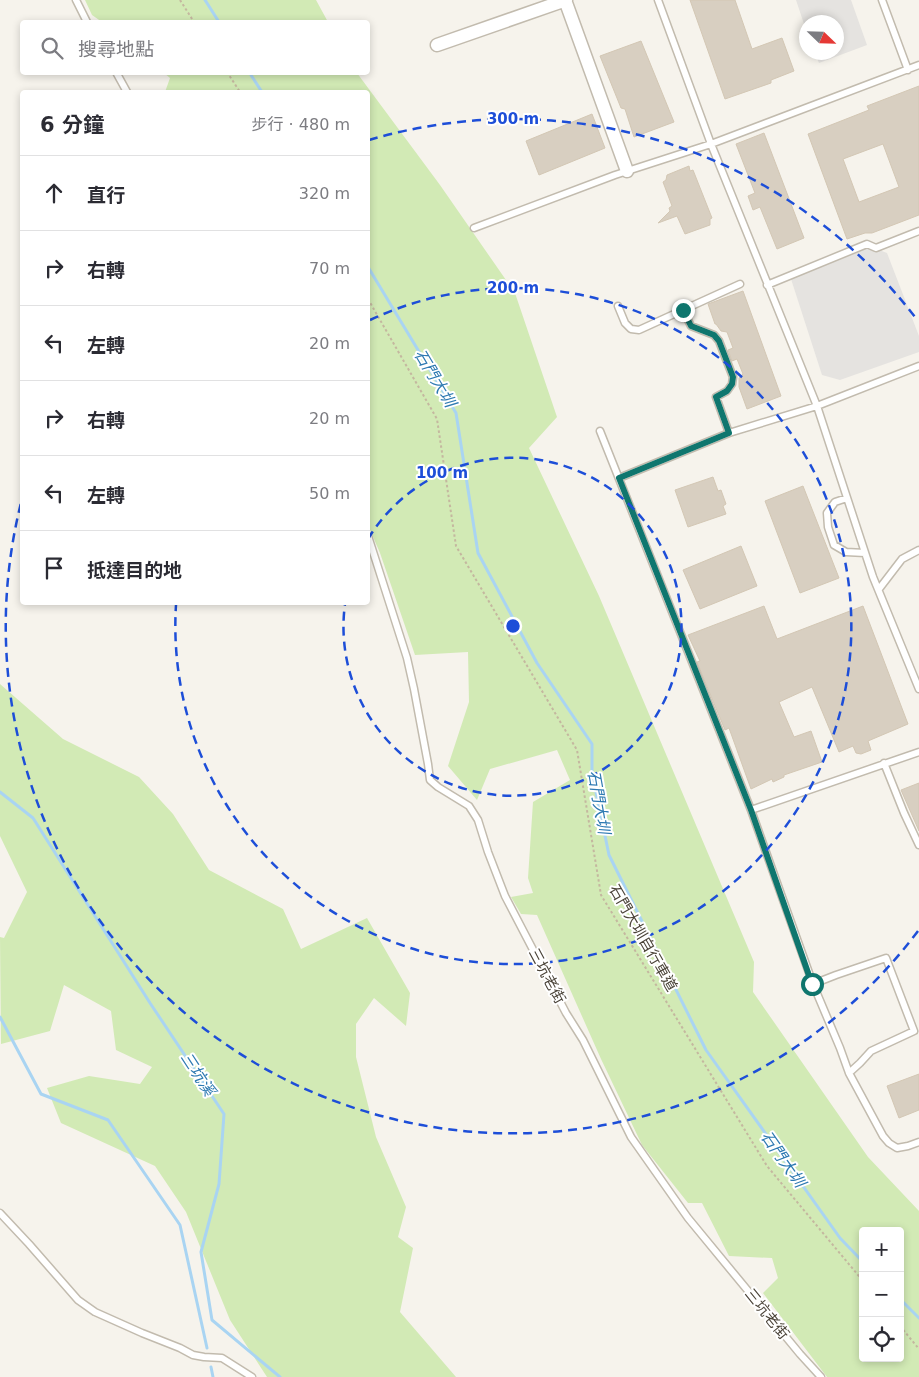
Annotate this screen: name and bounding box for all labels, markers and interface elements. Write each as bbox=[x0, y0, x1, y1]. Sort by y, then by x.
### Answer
north arrow bbox=[799, 15, 844, 60]
search box bbox=[20, 20, 370, 75]
icon: search bbox=[38, 34, 66, 62]
text: 搜尋地點 bbox=[78, 38, 154, 60]
text: 300 m bbox=[487, 110, 539, 128]
text: 6 分鐘 bbox=[40, 113, 104, 137]
text: 步行 · 480 m bbox=[252, 115, 350, 134]
icon: ahead bbox=[40, 179, 68, 207]
text: 直行 bbox=[87, 184, 125, 206]
text: 320 m bbox=[299, 184, 350, 203]
icon: right bbox=[40, 254, 68, 282]
text: 右轉 bbox=[87, 259, 125, 281]
text: 70 m bbox=[309, 259, 350, 278]
text: 200 m bbox=[487, 279, 539, 297]
route end bbox=[672, 299, 695, 322]
icon: left bbox=[40, 329, 68, 357]
text: 左轉 bbox=[87, 334, 125, 356]
text: 20 m bbox=[309, 334, 350, 353]
water label: 石門大圳 bbox=[410, 346, 461, 412]
icon: right bbox=[40, 404, 68, 432]
text: 右轉 bbox=[87, 409, 125, 431]
text: 20 m bbox=[309, 409, 350, 428]
text: 100 m bbox=[416, 464, 468, 482]
icon: left bbox=[40, 479, 68, 507]
text: 左轉 bbox=[87, 484, 125, 506]
text: 50 m bbox=[309, 484, 350, 503]
icon: arrive bbox=[40, 554, 68, 582]
text: 抵達目的地 bbox=[87, 559, 182, 581]
centre of rings bbox=[504, 617, 522, 635]
water label: 石門大圳 bbox=[584, 769, 614, 837]
street label: 石門大圳自行車道 bbox=[605, 882, 681, 994]
street label: 三坑老街 bbox=[525, 945, 569, 1007]
route start bbox=[801, 973, 824, 996]
water label: 三坑溪 bbox=[177, 1049, 220, 1101]
water label: 石門大圳 bbox=[757, 1127, 810, 1192]
map controls bbox=[859, 1227, 904, 1362]
button: + bbox=[859, 1227, 904, 1272]
button: − bbox=[859, 1272, 904, 1317]
street label: 三坑老街 bbox=[741, 1285, 793, 1343]
button: locate bbox=[859, 1317, 904, 1362]

